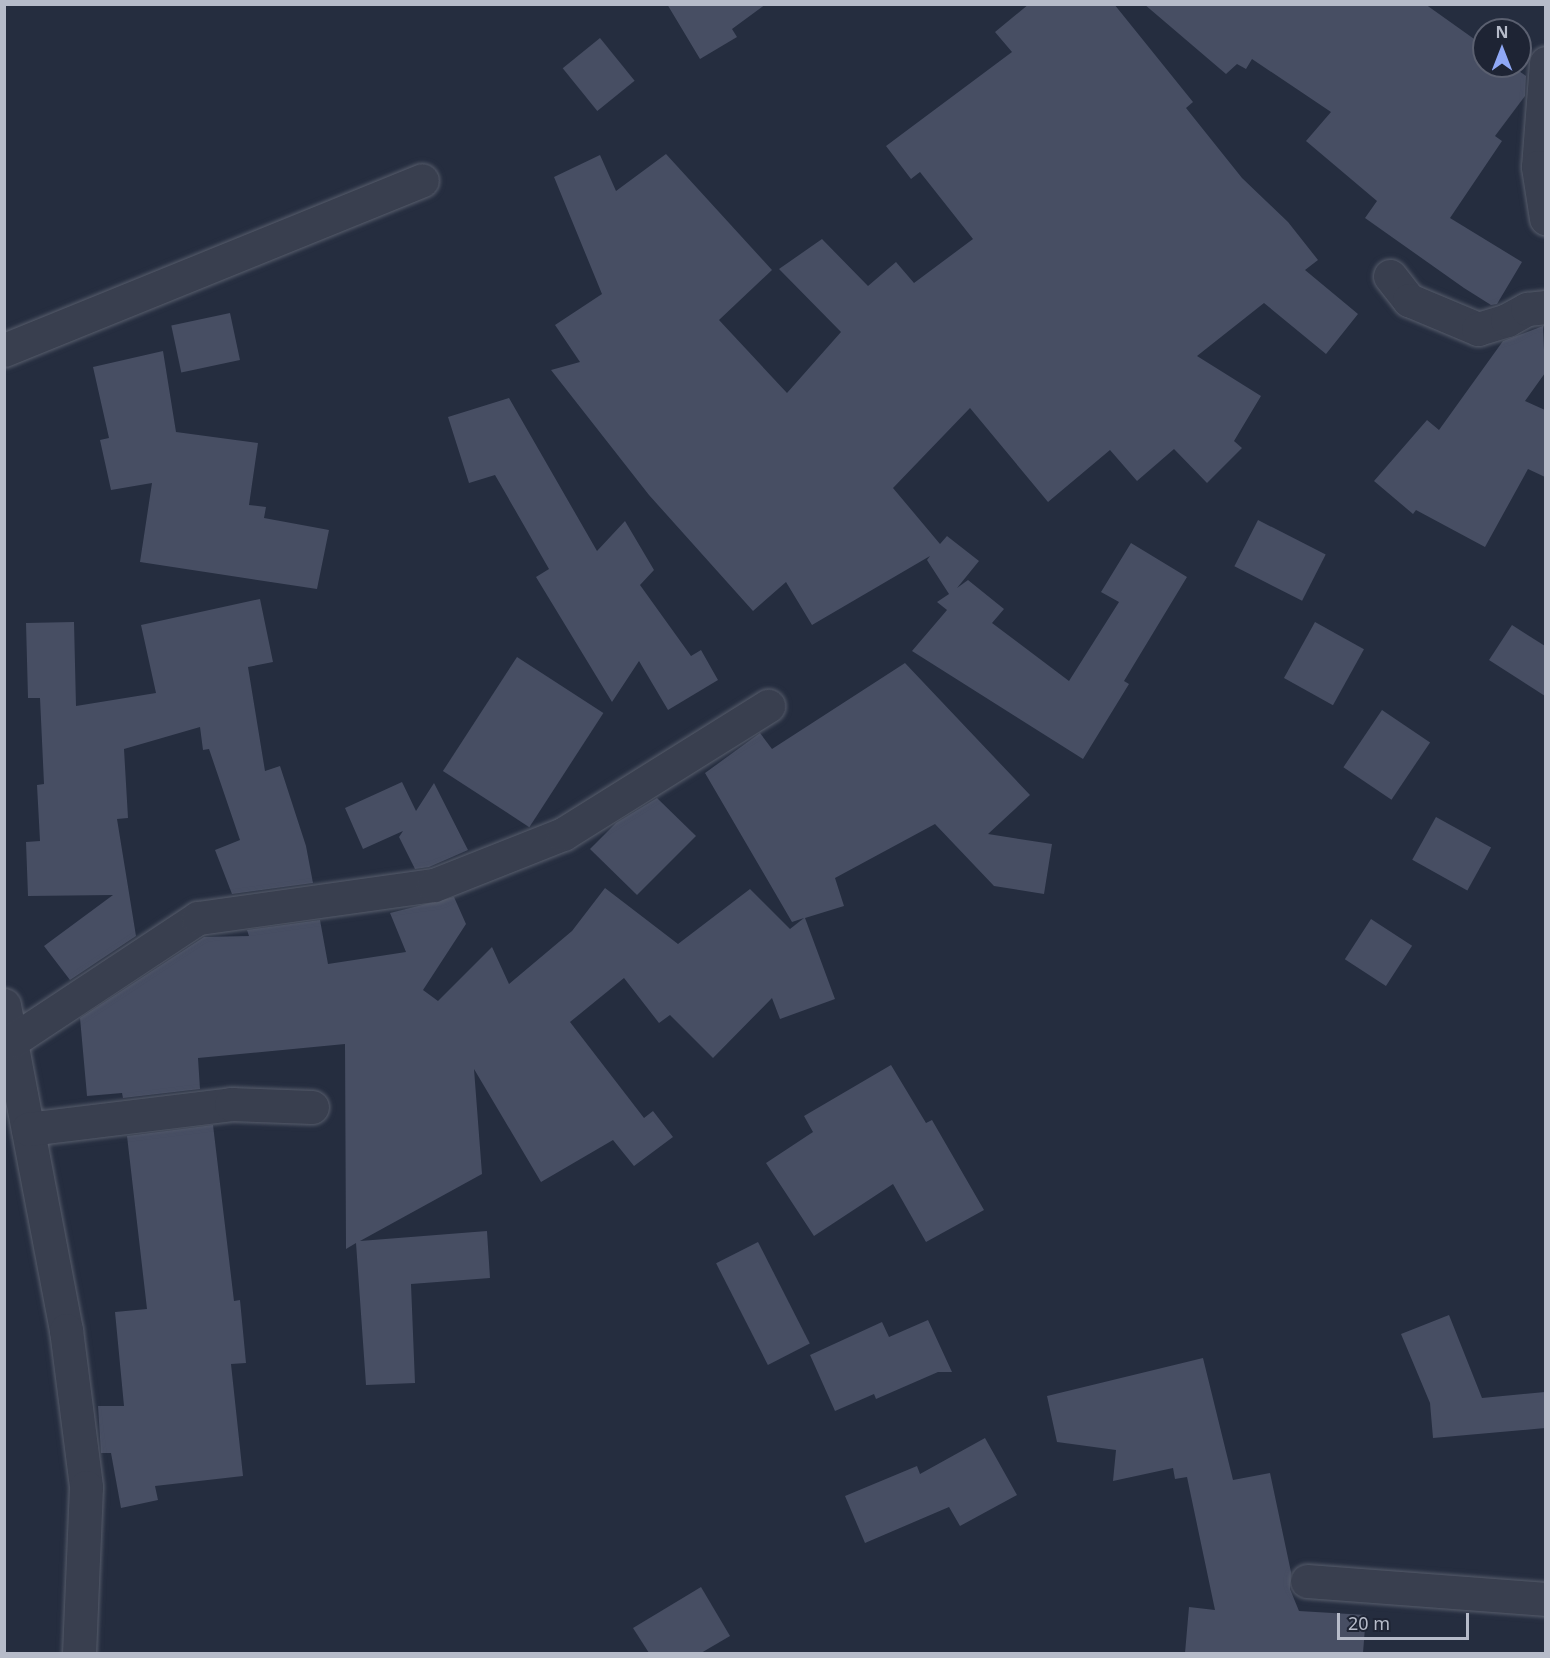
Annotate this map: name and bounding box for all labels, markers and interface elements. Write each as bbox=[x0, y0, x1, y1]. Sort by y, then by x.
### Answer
north arrow bbox=[1472, 18, 1532, 78]
text: N bbox=[1495, 21, 1509, 43]
scale bar bbox=[1340, 1601, 1472, 1639]
text: 20 m bbox=[1348, 1611, 1390, 1635]

